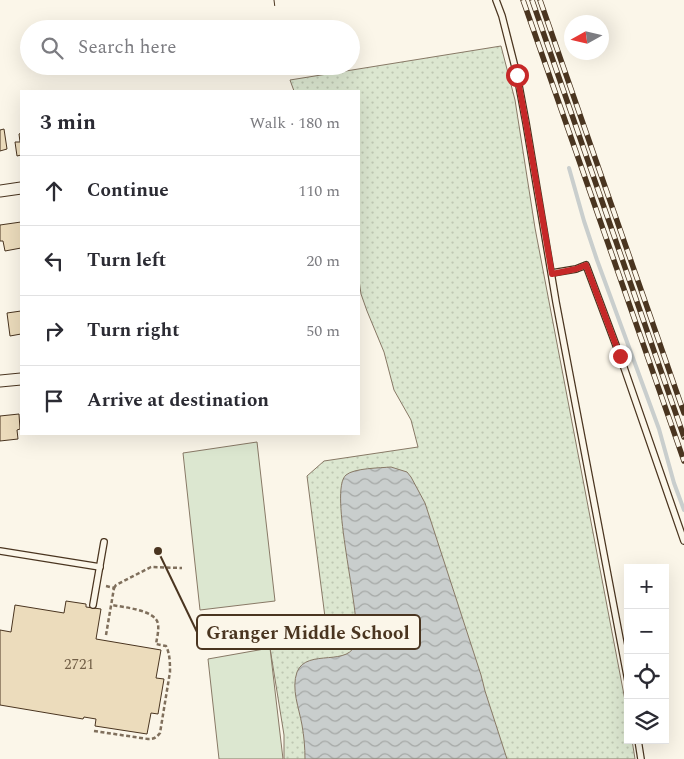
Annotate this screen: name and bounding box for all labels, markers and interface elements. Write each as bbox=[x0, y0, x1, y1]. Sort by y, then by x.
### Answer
north arrow bbox=[564, 15, 609, 60]
search box bbox=[20, 20, 360, 75]
text: Search here bbox=[78, 33, 177, 62]
icon: search bbox=[38, 34, 66, 62]
route start bbox=[506, 64, 529, 87]
text: 3 min bbox=[40, 107, 96, 139]
text: Walk · 180 m bbox=[249, 111, 340, 135]
text: Continue bbox=[87, 176, 169, 205]
icon: ahead bbox=[40, 177, 68, 205]
text: 110 m bbox=[298, 179, 340, 203]
text: Turn left bbox=[87, 246, 166, 275]
icon: left bbox=[40, 247, 68, 275]
text: 20 m bbox=[306, 249, 340, 273]
text: Turn right bbox=[87, 316, 180, 345]
icon: right bbox=[40, 317, 68, 345]
text: 50 m bbox=[306, 319, 340, 343]
route end bbox=[609, 345, 632, 368]
text: Arrive at destination bbox=[87, 386, 269, 415]
icon: arrive bbox=[40, 387, 68, 415]
map controls bbox=[624, 564, 669, 744]
button: + bbox=[624, 564, 669, 609]
button: − bbox=[624, 609, 669, 654]
callout: Granger Middle School bbox=[197, 615, 420, 649]
text: Granger Middle School bbox=[206, 619, 410, 648]
house number: 2721 bbox=[64, 653, 94, 676]
button: locate bbox=[624, 654, 669, 699]
button: layers bbox=[624, 699, 669, 744]

